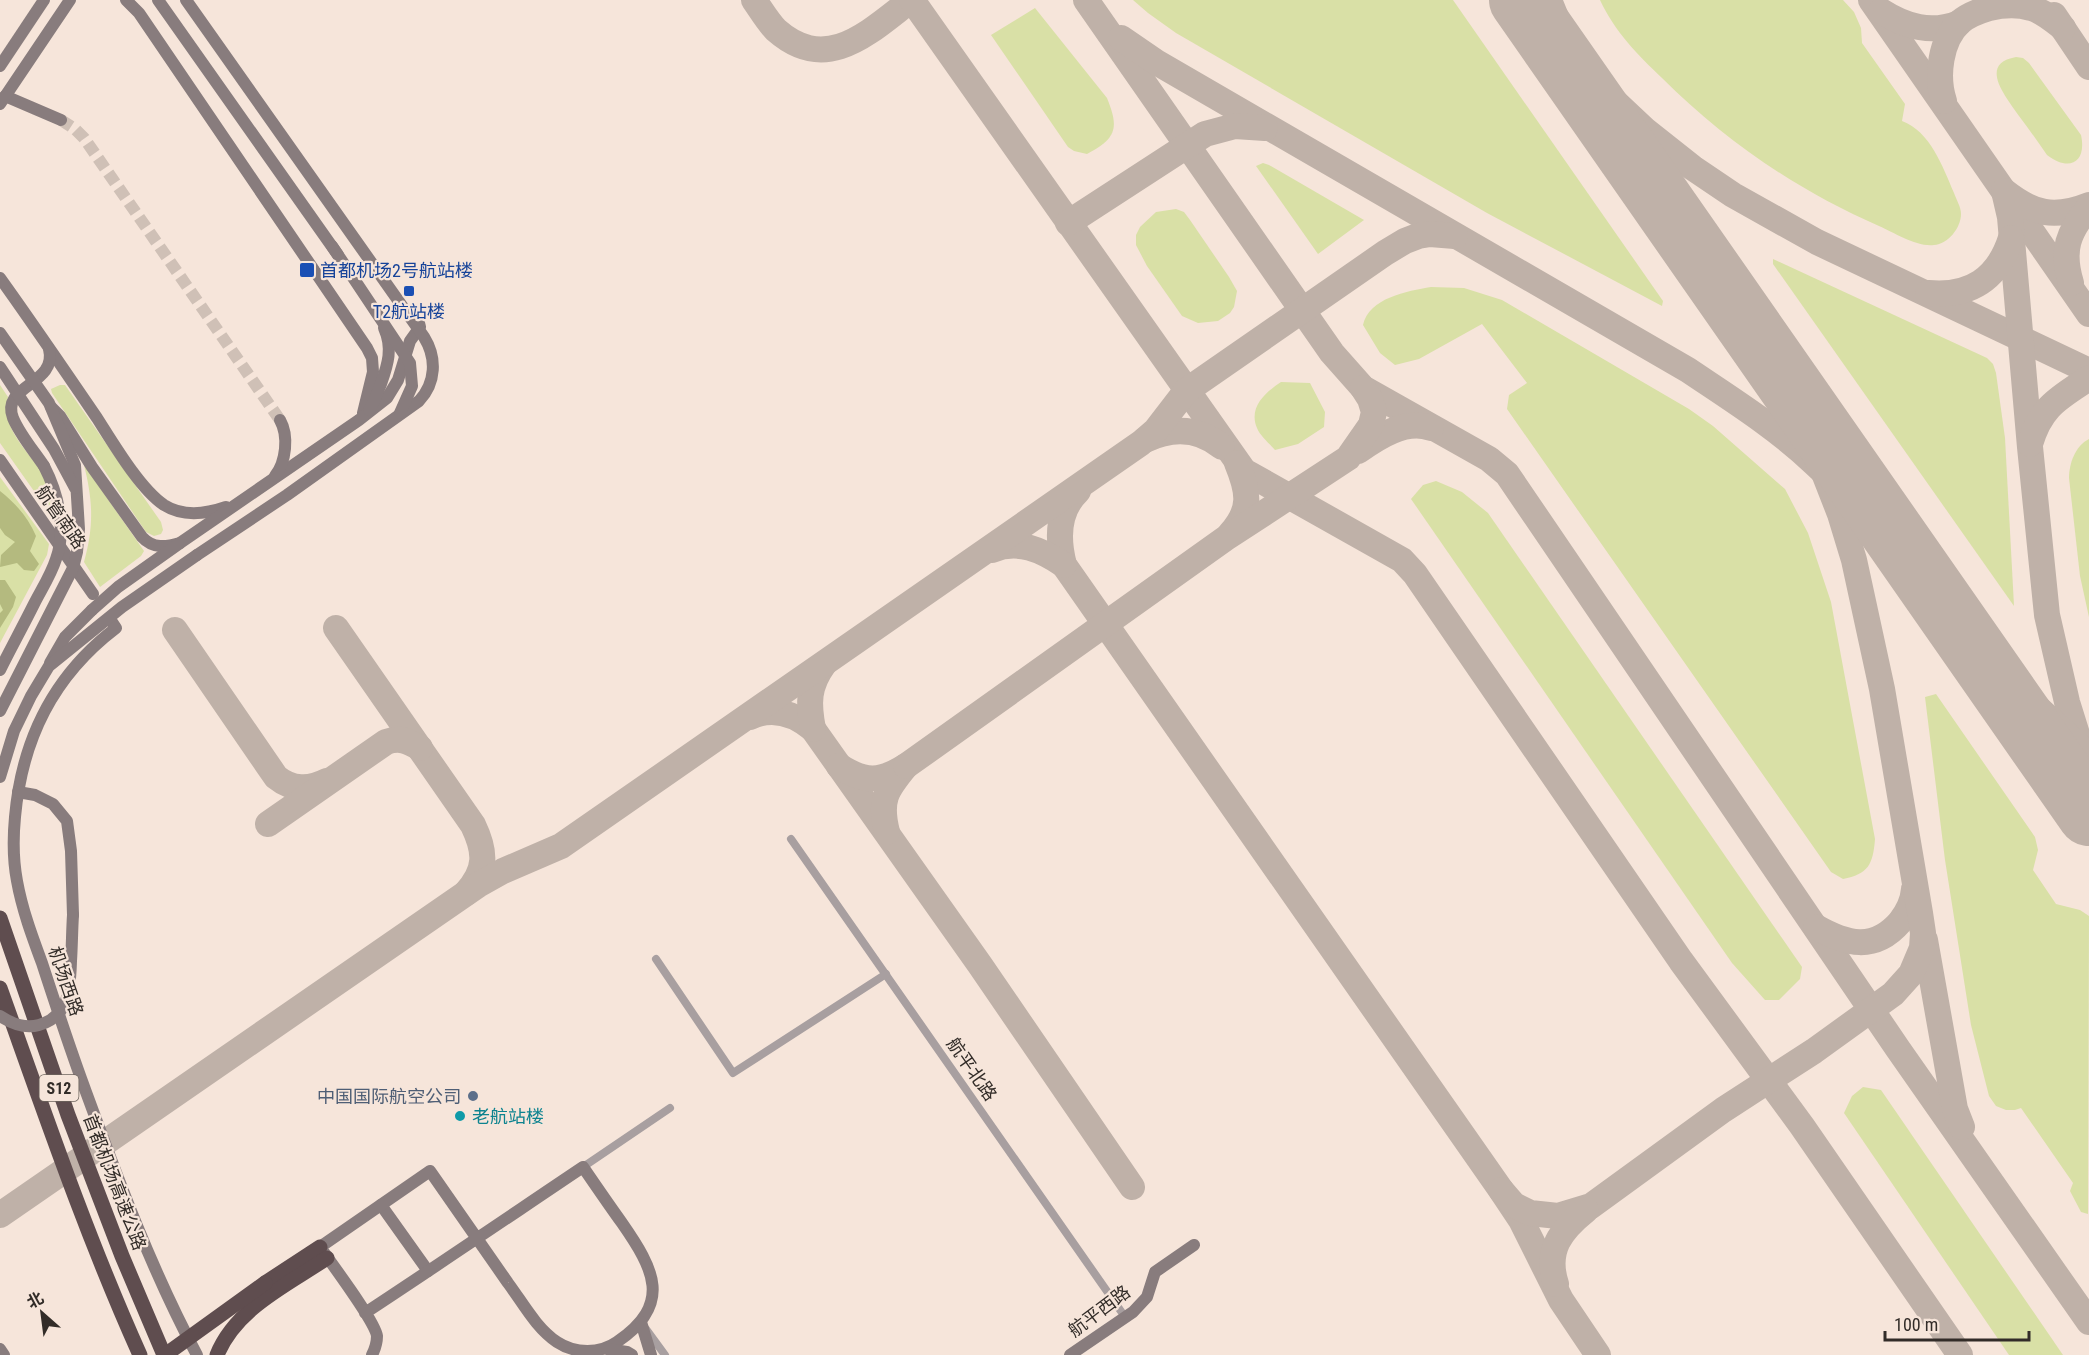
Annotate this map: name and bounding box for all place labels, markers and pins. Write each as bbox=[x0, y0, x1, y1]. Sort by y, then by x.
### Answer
place label: 首都机场2号航站楼 bbox=[320, 260, 473, 281]
marker: 首都机场2号航站楼 bbox=[298, 261, 316, 279]
marker: T2航站楼 bbox=[402, 284, 416, 298]
place label: T2航站楼 bbox=[373, 301, 445, 322]
place label: 中国国际航空公司 bbox=[317, 1086, 461, 1107]
marker: 中国国际航空公司 bbox=[466, 1089, 480, 1103]
place label: 老航站楼 bbox=[472, 1106, 544, 1127]
marker: 老航站楼 bbox=[453, 1109, 467, 1123]

